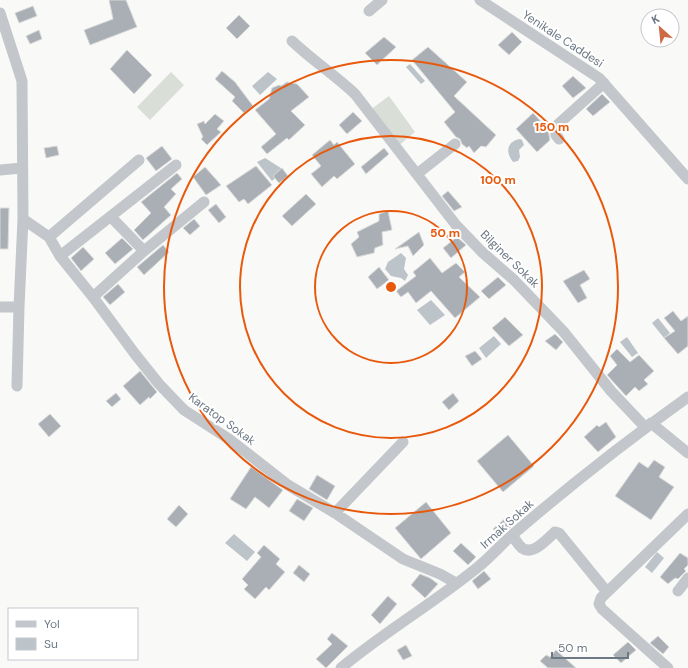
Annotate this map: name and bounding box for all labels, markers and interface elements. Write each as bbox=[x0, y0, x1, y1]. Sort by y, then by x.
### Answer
street label: Yenikale Caddesi bbox=[519, 7, 607, 71]
north arrow bbox=[640, 8, 680, 48]
text: K bbox=[649, 11, 662, 27]
text: 150 m bbox=[535, 119, 569, 135]
text: 100 m bbox=[480, 172, 516, 188]
text: 50 m bbox=[430, 225, 460, 241]
street label: Bilginer Sokak bbox=[477, 227, 543, 291]
centre of rings bbox=[384, 280, 398, 294]
street label: Karatop Sokak bbox=[185, 389, 259, 449]
street label: Irmak Sokak bbox=[477, 496, 537, 552]
legend bbox=[8, 608, 138, 660]
text: Yol bbox=[44, 616, 60, 632]
scale bar bbox=[552, 634, 628, 660]
text: Su bbox=[44, 636, 58, 652]
text: 50 m bbox=[558, 640, 587, 656]

